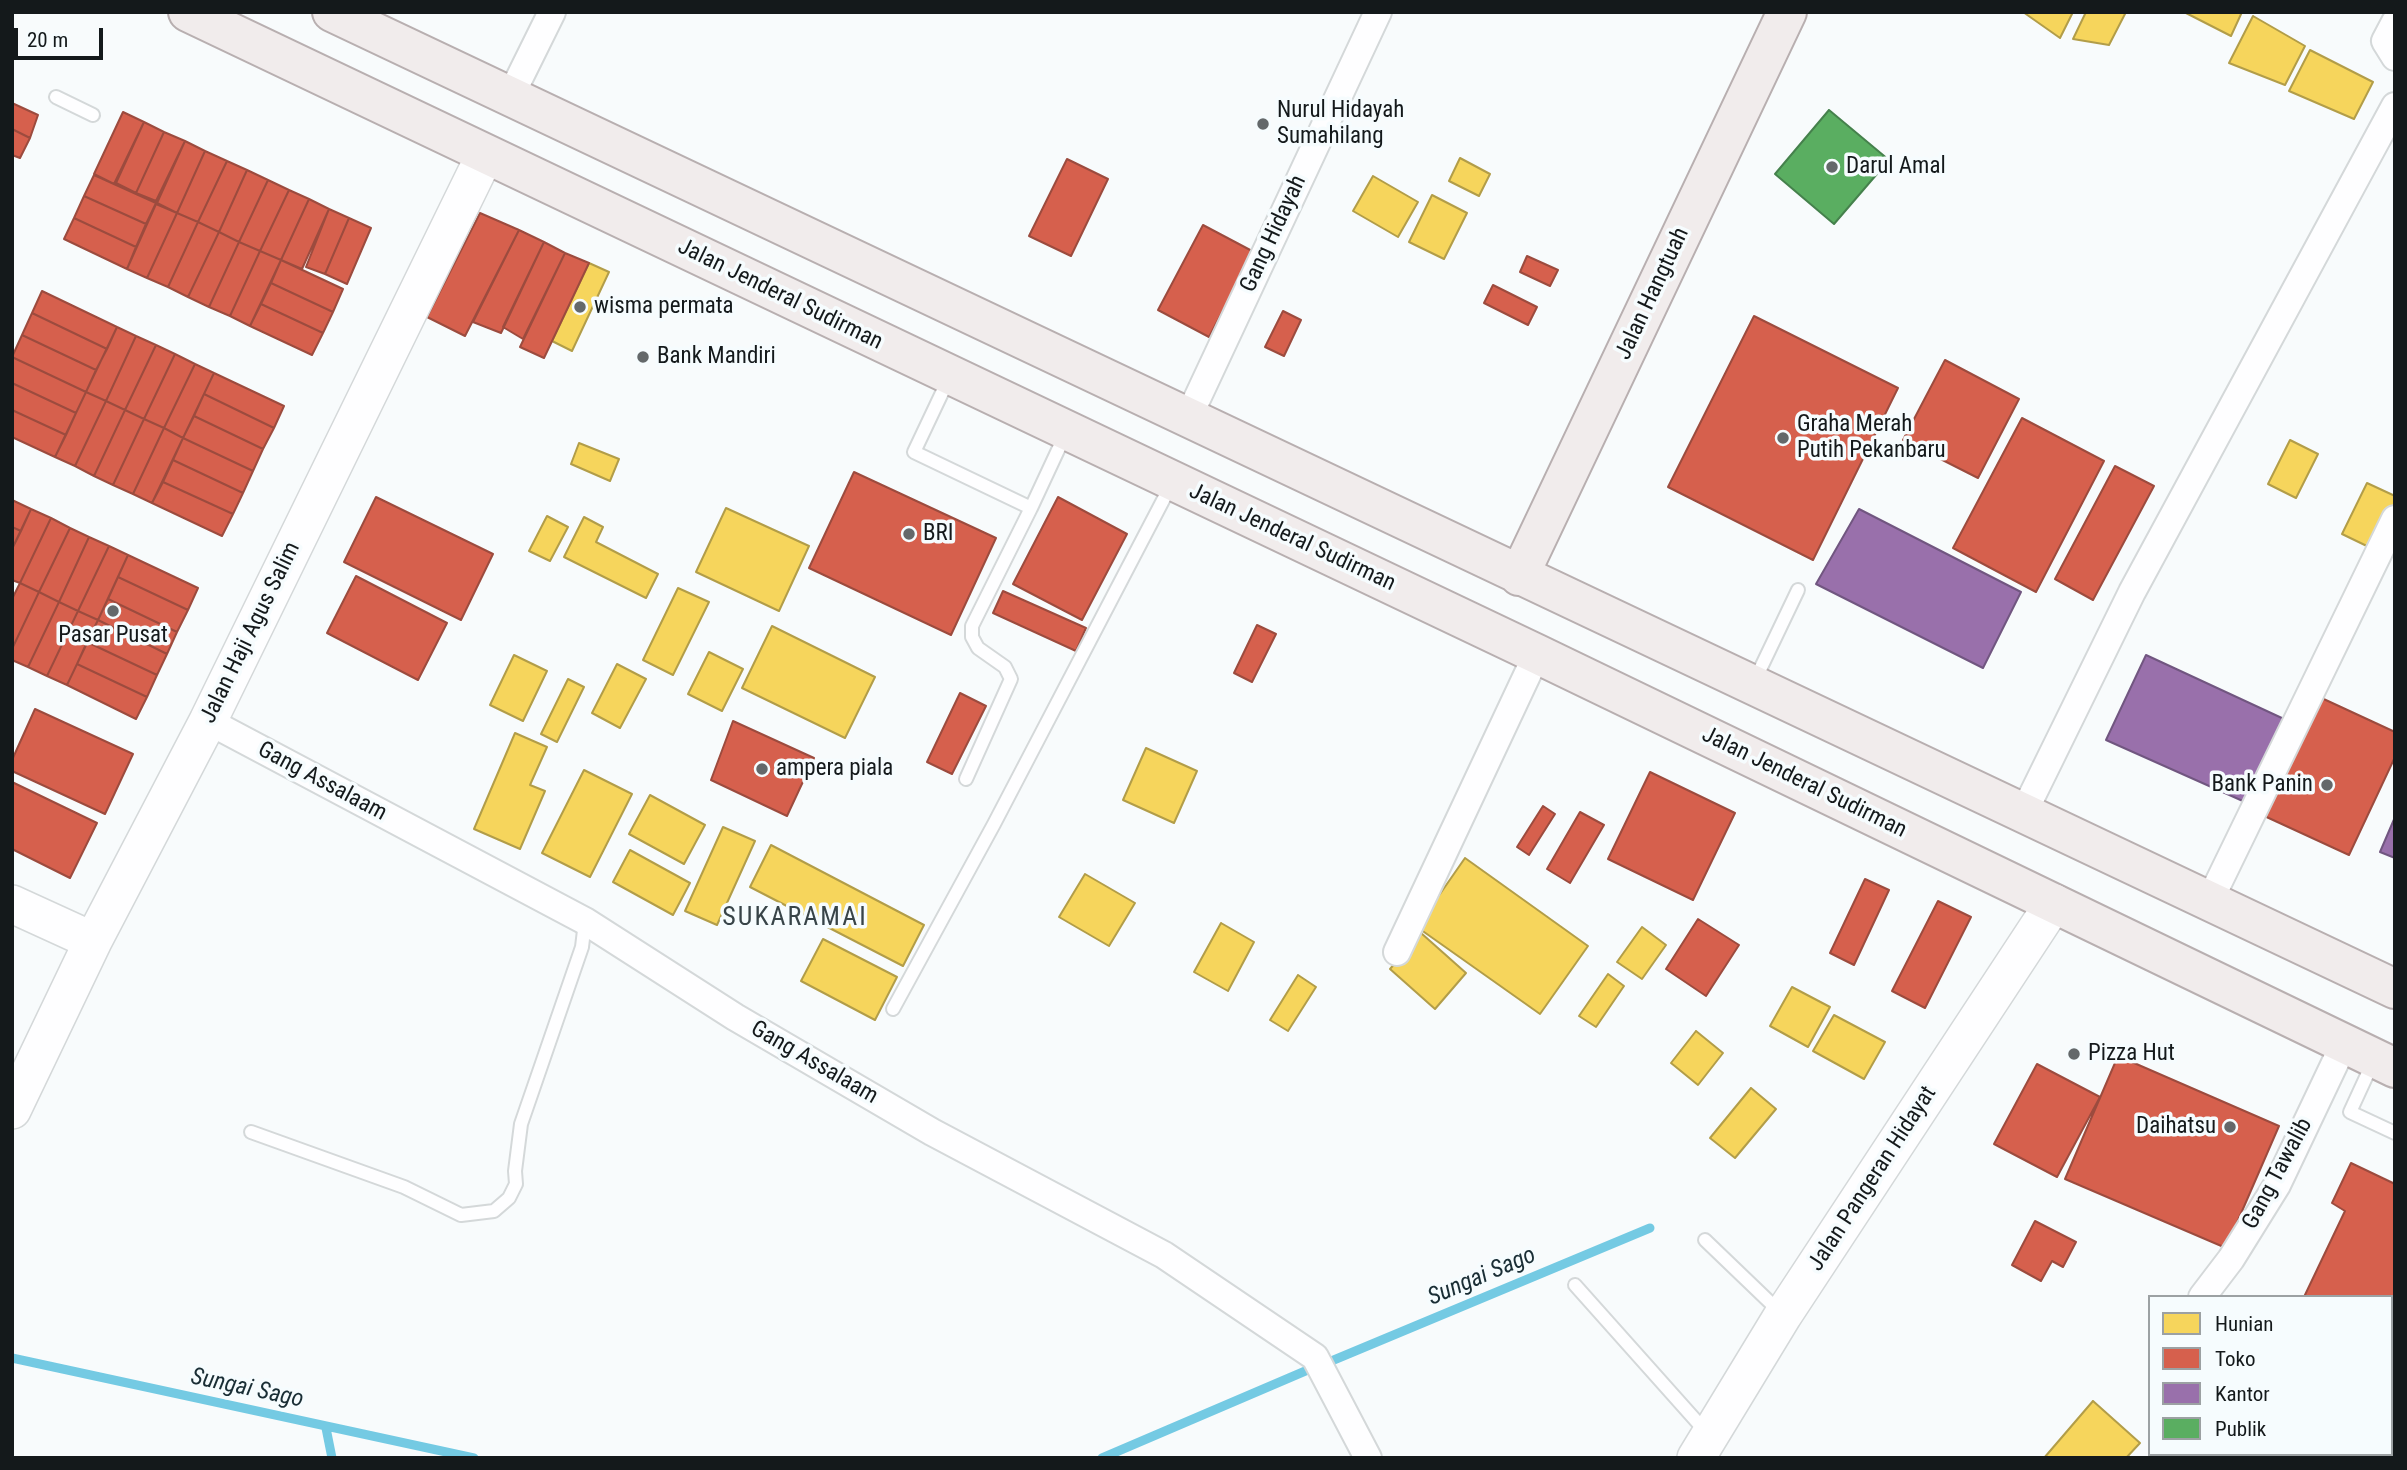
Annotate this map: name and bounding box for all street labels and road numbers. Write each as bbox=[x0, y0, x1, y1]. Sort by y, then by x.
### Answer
street label: Gang Hidayah bbox=[1235, 171, 1313, 297]
street label: Jalan Hangtuah bbox=[1610, 224, 1696, 364]
street label: Jalan Jenderal Sudirman bbox=[673, 233, 887, 357]
street label: Jalan Jenderal Sudirman bbox=[1184, 478, 1400, 598]
street label: Jalan Haji Agus Salim bbox=[195, 538, 307, 728]
street label: Jalan Jenderal Sudirman bbox=[1697, 721, 1911, 845]
street label: Gang Assalaam bbox=[253, 736, 391, 828]
street label: Gang Assalaam bbox=[746, 1015, 882, 1111]
street label: Jalan Pangeran Hidayat bbox=[1803, 1081, 1943, 1277]
street label: Gang Tawalib bbox=[2237, 1114, 2319, 1234]

